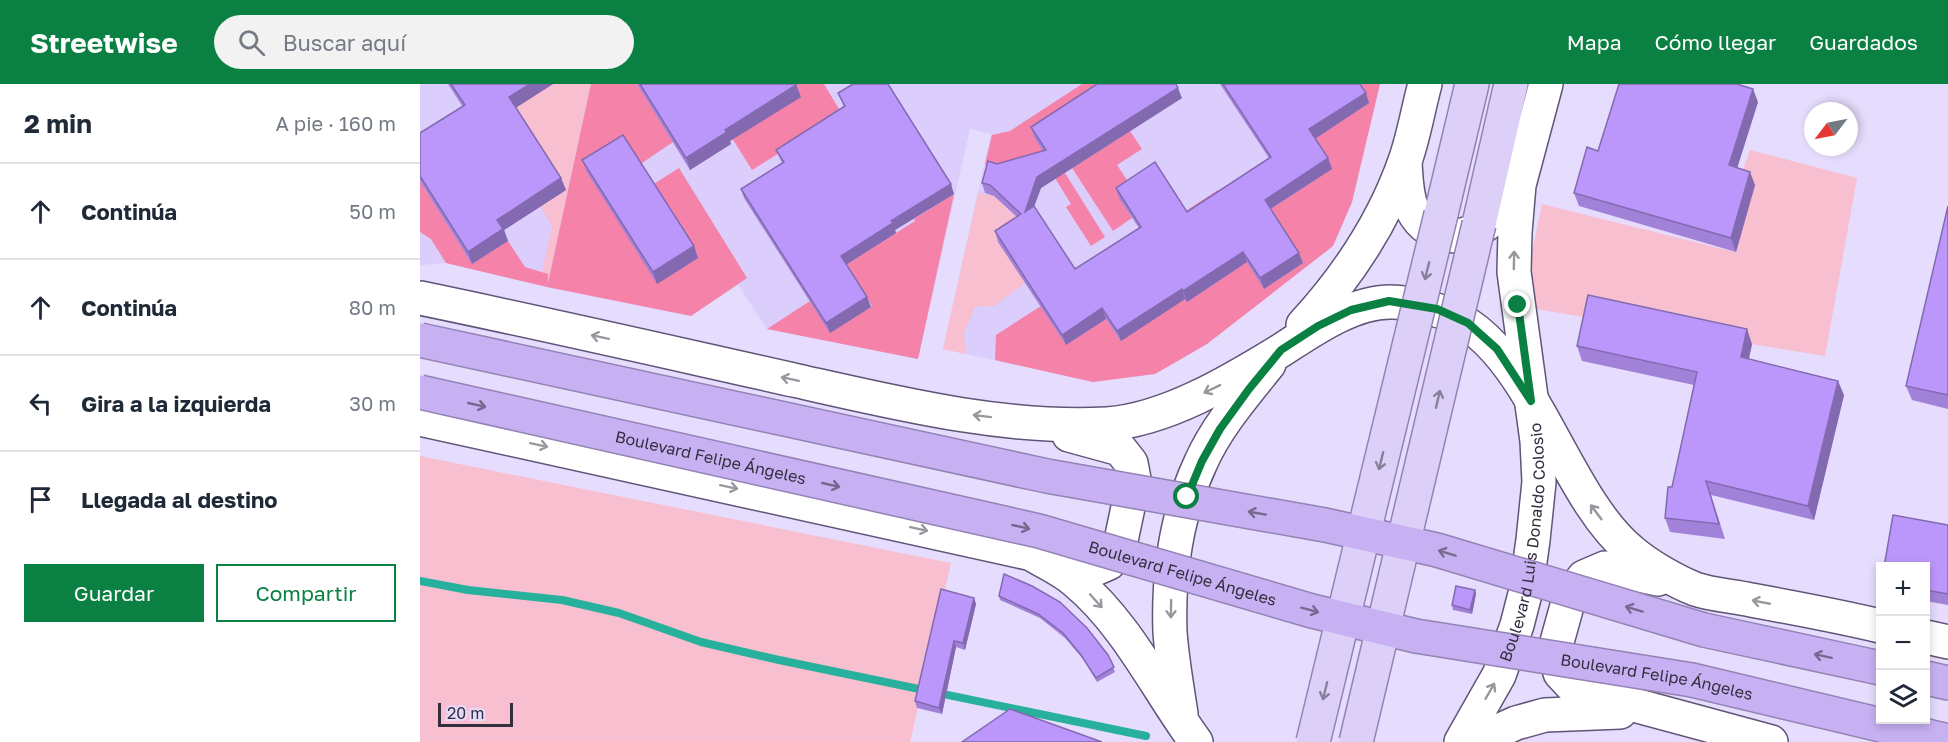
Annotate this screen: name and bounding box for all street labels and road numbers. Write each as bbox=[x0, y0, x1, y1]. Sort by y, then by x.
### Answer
street label: Boulevard Luis Donaldo Colosio bbox=[1495, 422, 1549, 664]
street label: Boulevard Felipe Ángeles bbox=[613, 426, 808, 488]
street label: Boulevard Felipe Ángeles bbox=[1086, 536, 1279, 610]
street label: Boulevard Felipe Ángeles bbox=[1559, 649, 1755, 704]

